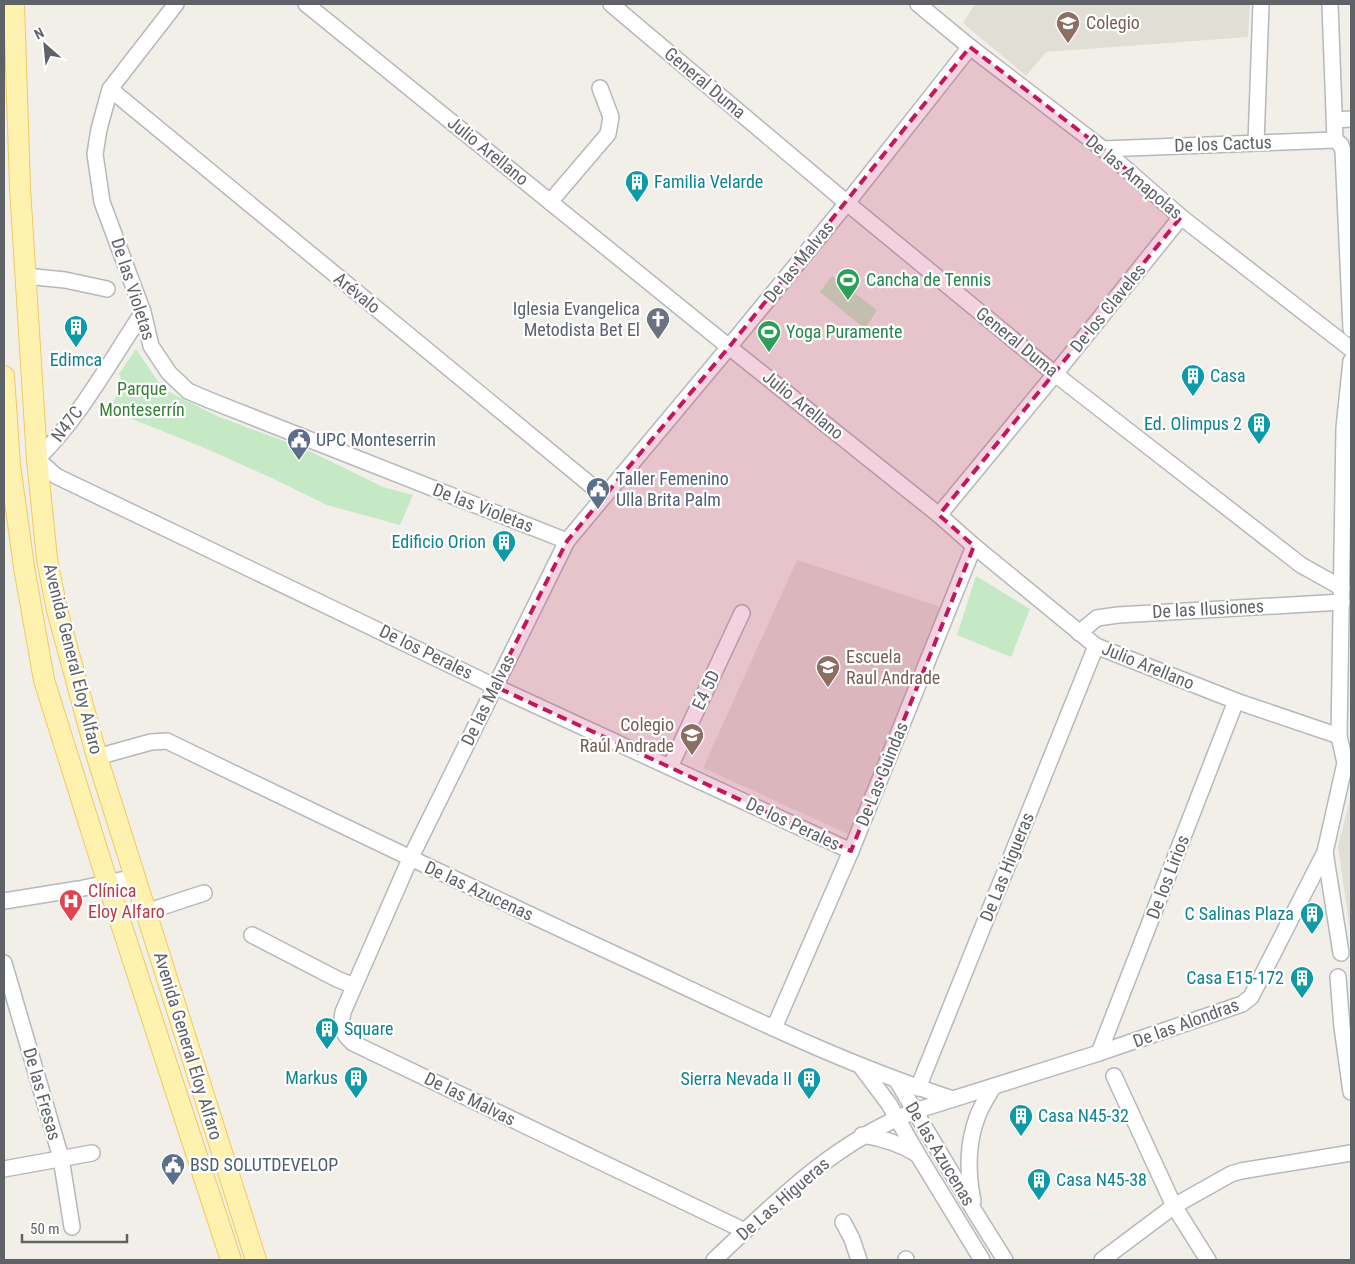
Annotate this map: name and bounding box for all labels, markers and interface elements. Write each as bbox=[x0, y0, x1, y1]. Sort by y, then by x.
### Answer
school or university icon: Colegio bbox=[1055, 10, 1081, 44]
place label: Colegio bbox=[1086, 12, 1140, 33]
north arrow bbox=[20, 20, 70, 70]
text: N bbox=[32, 24, 47, 42]
street label: General Duma bbox=[660, 43, 750, 123]
street label: Julio Arellano bbox=[444, 112, 533, 189]
street label: De las Amapolas bbox=[1082, 130, 1187, 223]
street label: De los Cactus bbox=[1174, 131, 1272, 156]
building icon: Familia Velarde bbox=[624, 169, 650, 203]
place label: Familia Velarde bbox=[654, 171, 763, 192]
street label: De las Malvas bbox=[759, 217, 838, 307]
street label: De las Violetas bbox=[107, 235, 160, 342]
street label: De los Claveles bbox=[1065, 259, 1150, 356]
sports icon: Cancha de Tennis bbox=[835, 267, 861, 301]
street label: Arévalo bbox=[330, 268, 385, 318]
place label: Cancha de Tennis bbox=[866, 269, 991, 290]
place label: Iglesia Evangelica Metodista Bet El bbox=[513, 298, 640, 340]
street label: General Duma bbox=[972, 302, 1063, 381]
church icon: Iglesia Evangelica Metodista Bet El bbox=[645, 306, 671, 340]
building icon: Edimca bbox=[63, 314, 89, 348]
sports icon: Yoga Puramente bbox=[756, 319, 782, 353]
place label: Yoga Puramente bbox=[786, 321, 902, 342]
place label: Edimca bbox=[50, 349, 102, 370]
building icon: Casa bbox=[1180, 363, 1206, 397]
place label: Casa bbox=[1210, 365, 1246, 386]
street label: Julio Arellano bbox=[759, 366, 848, 443]
park label: Parque Monteserrín bbox=[99, 378, 185, 420]
street label: N47C bbox=[46, 402, 87, 446]
building icon: Ed. Olimpus 2 bbox=[1246, 411, 1272, 445]
place label: Ed. Olimpus 2 bbox=[1144, 413, 1242, 434]
public building icon: UPC Monteserrin bbox=[286, 427, 312, 461]
place label: UPC Monteserrin bbox=[316, 429, 436, 450]
place label: Taller Femenino Ulla Brita Palm bbox=[616, 468, 729, 510]
public building icon: Taller Femenino Ulla Brita Palm bbox=[585, 476, 611, 510]
street label: De las Violetas bbox=[430, 479, 536, 536]
building icon: Edificio Orion bbox=[491, 529, 517, 563]
place label: Edificio Orion bbox=[392, 531, 486, 552]
street label: Avenida General Eloy Alfaro bbox=[40, 561, 107, 756]
street label: De las Ilusiones bbox=[1151, 595, 1264, 622]
street label: De los Perales bbox=[376, 620, 476, 683]
street label: Julio Arellano bbox=[1099, 638, 1197, 694]
place label: Escuela Raul Andrade bbox=[846, 646, 940, 688]
street label: De las Malvas bbox=[456, 651, 519, 749]
school or university icon: Escuela Raul Andrade bbox=[815, 654, 841, 688]
street label: E4 5D bbox=[687, 667, 724, 713]
place label: Colegio Raúl Andrade bbox=[580, 714, 674, 756]
street label: De Las Guindas bbox=[851, 719, 912, 829]
school or university icon: Colegio Raúl Andrade bbox=[679, 722, 705, 756]
street label: De los Perales bbox=[743, 793, 844, 854]
street label: De Las Higueras bbox=[975, 809, 1038, 924]
street label: De los Lirios bbox=[1142, 832, 1193, 922]
street label: De las Azucenas bbox=[422, 856, 537, 925]
place label: Clínica Eloy Alfaro bbox=[88, 880, 165, 922]
hospital icon: Clínica Eloy Alfaro bbox=[58, 888, 84, 922]
building icon: C Salinas Plaza bbox=[1299, 901, 1325, 935]
place label: C Salinas Plaza bbox=[1185, 903, 1294, 924]
street label: Avenida General Eloy Alfaro bbox=[150, 949, 227, 1142]
building icon: Casa E15-172 bbox=[1289, 965, 1315, 999]
place label: Casa E15-172 bbox=[1186, 967, 1284, 988]
street label: De las Alondras bbox=[1130, 994, 1242, 1051]
building icon: Square bbox=[314, 1016, 340, 1050]
place label: Square bbox=[344, 1018, 393, 1039]
street label: De las Fresas bbox=[19, 1045, 66, 1142]
building icon: Markus bbox=[343, 1065, 369, 1099]
building icon: Sierra Nevada II bbox=[796, 1066, 822, 1100]
place label: Markus bbox=[285, 1067, 338, 1088]
street label: De las Malvas bbox=[421, 1067, 519, 1130]
place label: Sierra Nevada II bbox=[680, 1068, 792, 1089]
street label: De las Azucenas bbox=[901, 1098, 980, 1209]
building icon: Casa N45-32 bbox=[1008, 1103, 1034, 1137]
place label: Casa N45-32 bbox=[1038, 1105, 1129, 1126]
public building icon: BSD SOLUTDEVELOP bbox=[160, 1152, 186, 1186]
street label: De Las Higueras bbox=[732, 1153, 833, 1244]
place label: BSD SOLUTDEVELOP bbox=[190, 1154, 338, 1175]
building icon: Casa N45-38 bbox=[1026, 1167, 1052, 1201]
place label: Casa N45-38 bbox=[1056, 1169, 1147, 1190]
scale bar bbox=[22, 1212, 128, 1244]
text: 50 m bbox=[30, 1220, 60, 1238]

